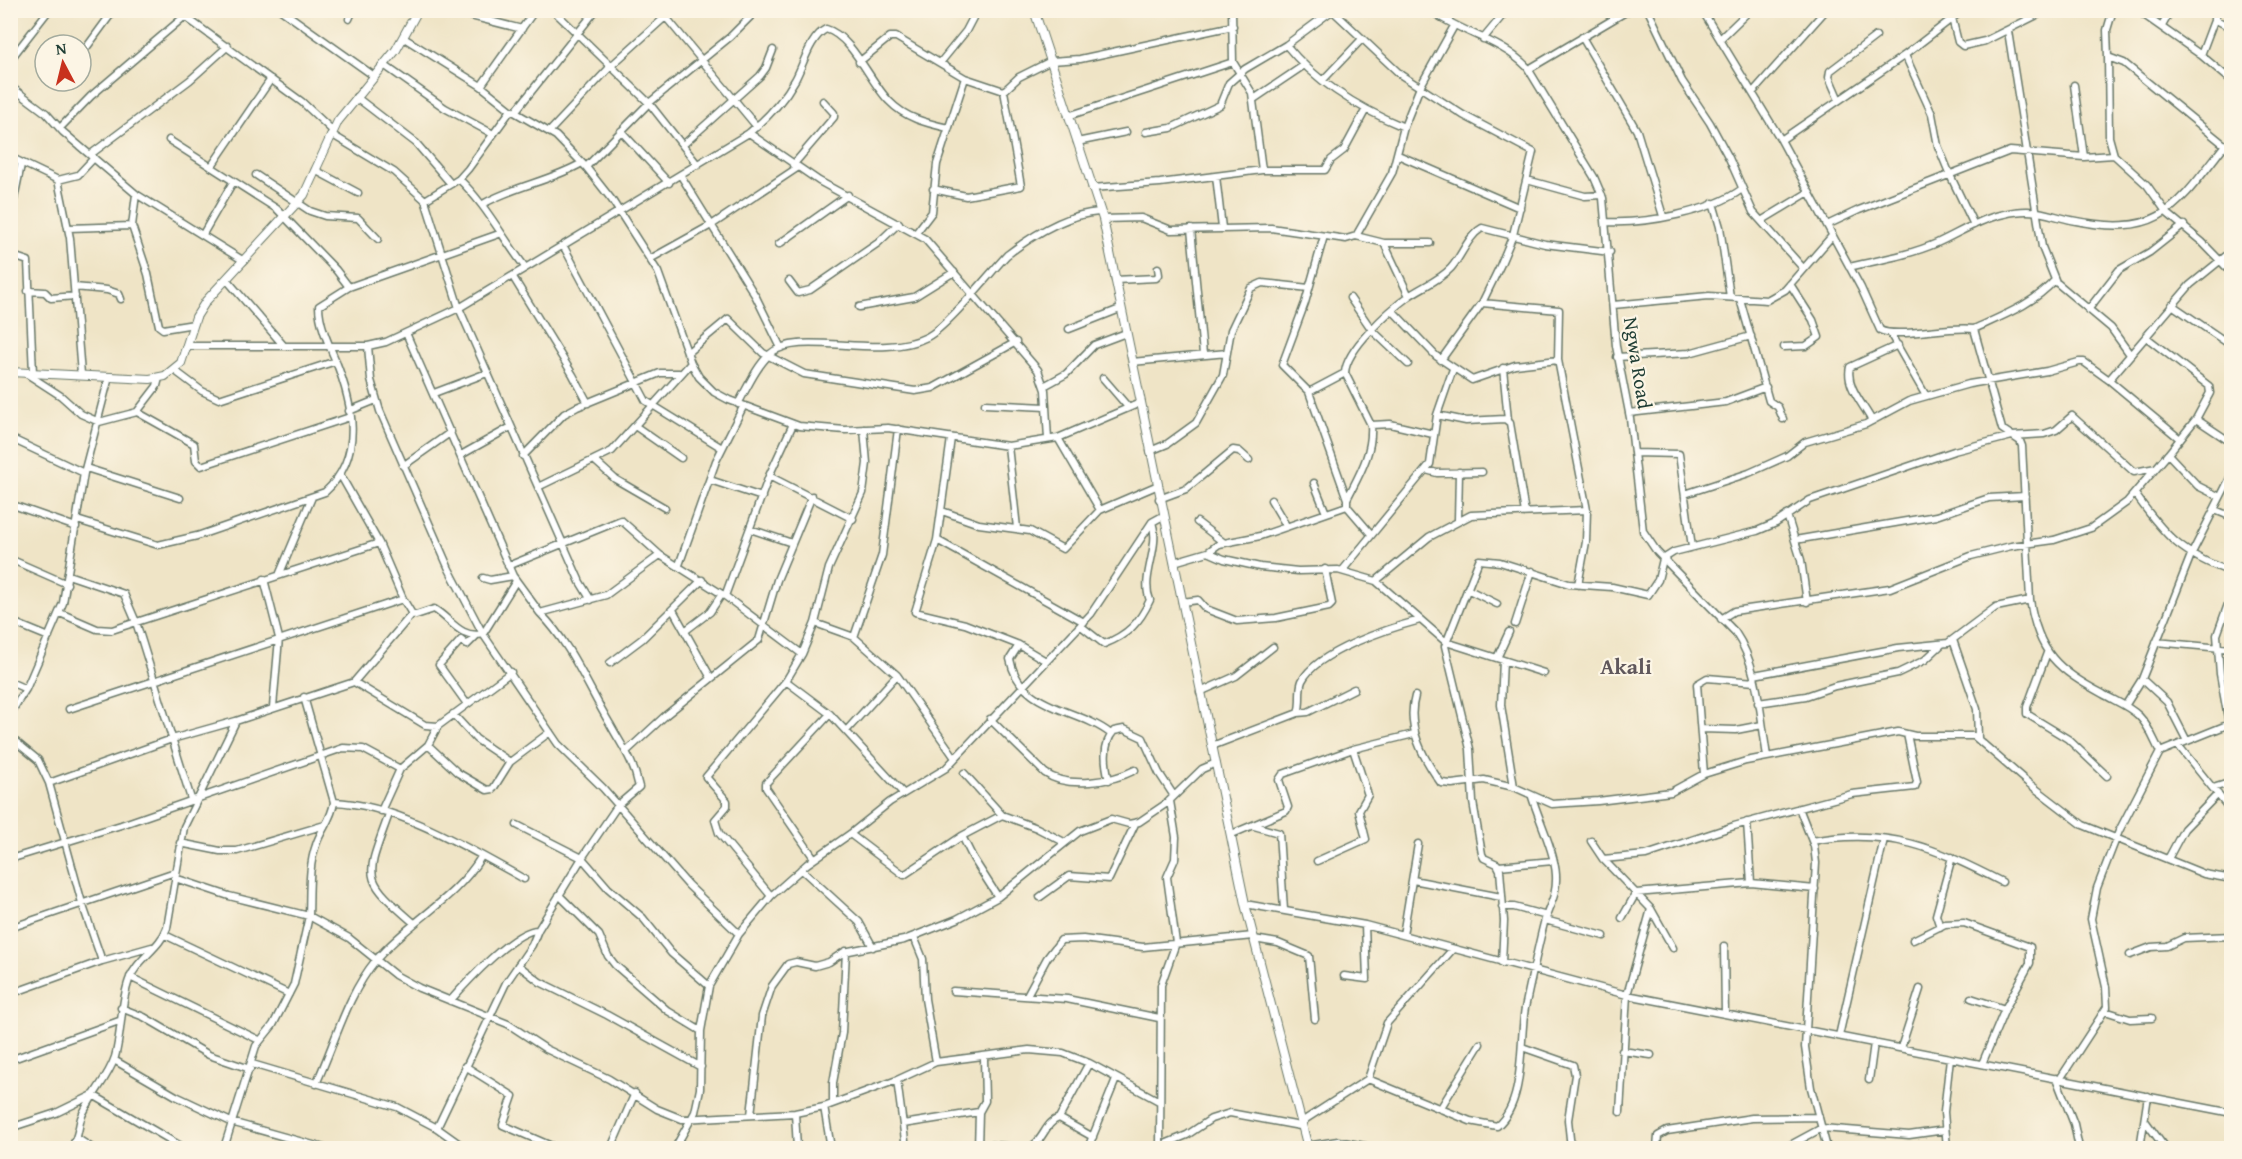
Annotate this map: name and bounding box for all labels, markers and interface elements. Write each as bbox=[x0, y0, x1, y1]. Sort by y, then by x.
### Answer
north arrow bbox=[33, 33, 93, 93]
text: N bbox=[54, 36, 68, 61]
street label: Ngwa Road bbox=[1617, 315, 1660, 411]
district label: Akali bbox=[1600, 650, 1652, 682]

